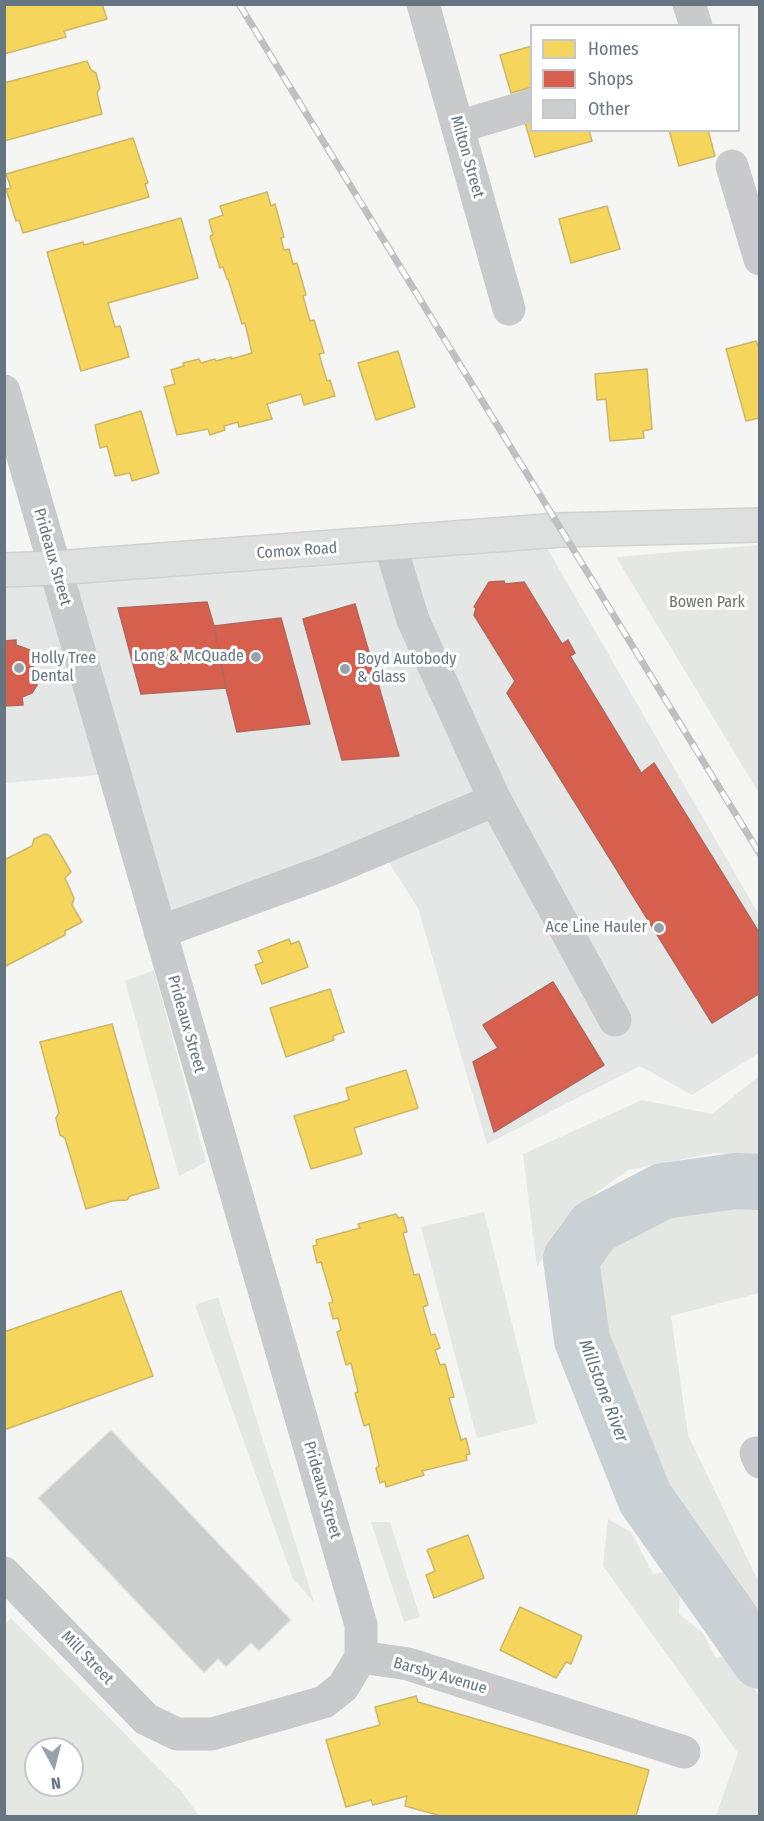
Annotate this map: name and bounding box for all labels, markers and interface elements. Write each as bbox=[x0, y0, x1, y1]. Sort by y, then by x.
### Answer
legend bbox=[530, 24, 740, 132]
text: Homes bbox=[588, 38, 639, 60]
text: Shops bbox=[588, 68, 633, 90]
text: Other bbox=[588, 98, 630, 120]
street label: Milton Street bbox=[446, 114, 488, 200]
street label: Prideaux Street bbox=[29, 506, 75, 608]
street label: Comox Road bbox=[256, 539, 338, 563]
park label: Bowen Park bbox=[669, 593, 745, 613]
place label: Long & McQuade bbox=[134, 647, 244, 667]
place label: Holly Tree Dental bbox=[31, 649, 96, 687]
marker: Long & McQuade bbox=[249, 650, 263, 664]
place label: Boyd Autobody & Glass bbox=[357, 650, 456, 688]
marker: Holly Tree Dental bbox=[12, 661, 26, 675]
marker: Boyd Autobody & Glass bbox=[338, 662, 352, 676]
place label: Ace Line Hauler bbox=[546, 918, 647, 938]
marker: Ace Line Hauler bbox=[652, 921, 666, 935]
street label: Prideaux Street bbox=[163, 973, 209, 1075]
water label: Millstone River bbox=[574, 1337, 632, 1445]
street label: Prideaux Street bbox=[299, 1439, 345, 1541]
street label: Mill Street bbox=[57, 1627, 117, 1689]
street label: Barsby Avenue bbox=[391, 1654, 489, 1698]
north arrow bbox=[24, 1737, 84, 1797]
text: N bbox=[50, 1773, 62, 1793]

